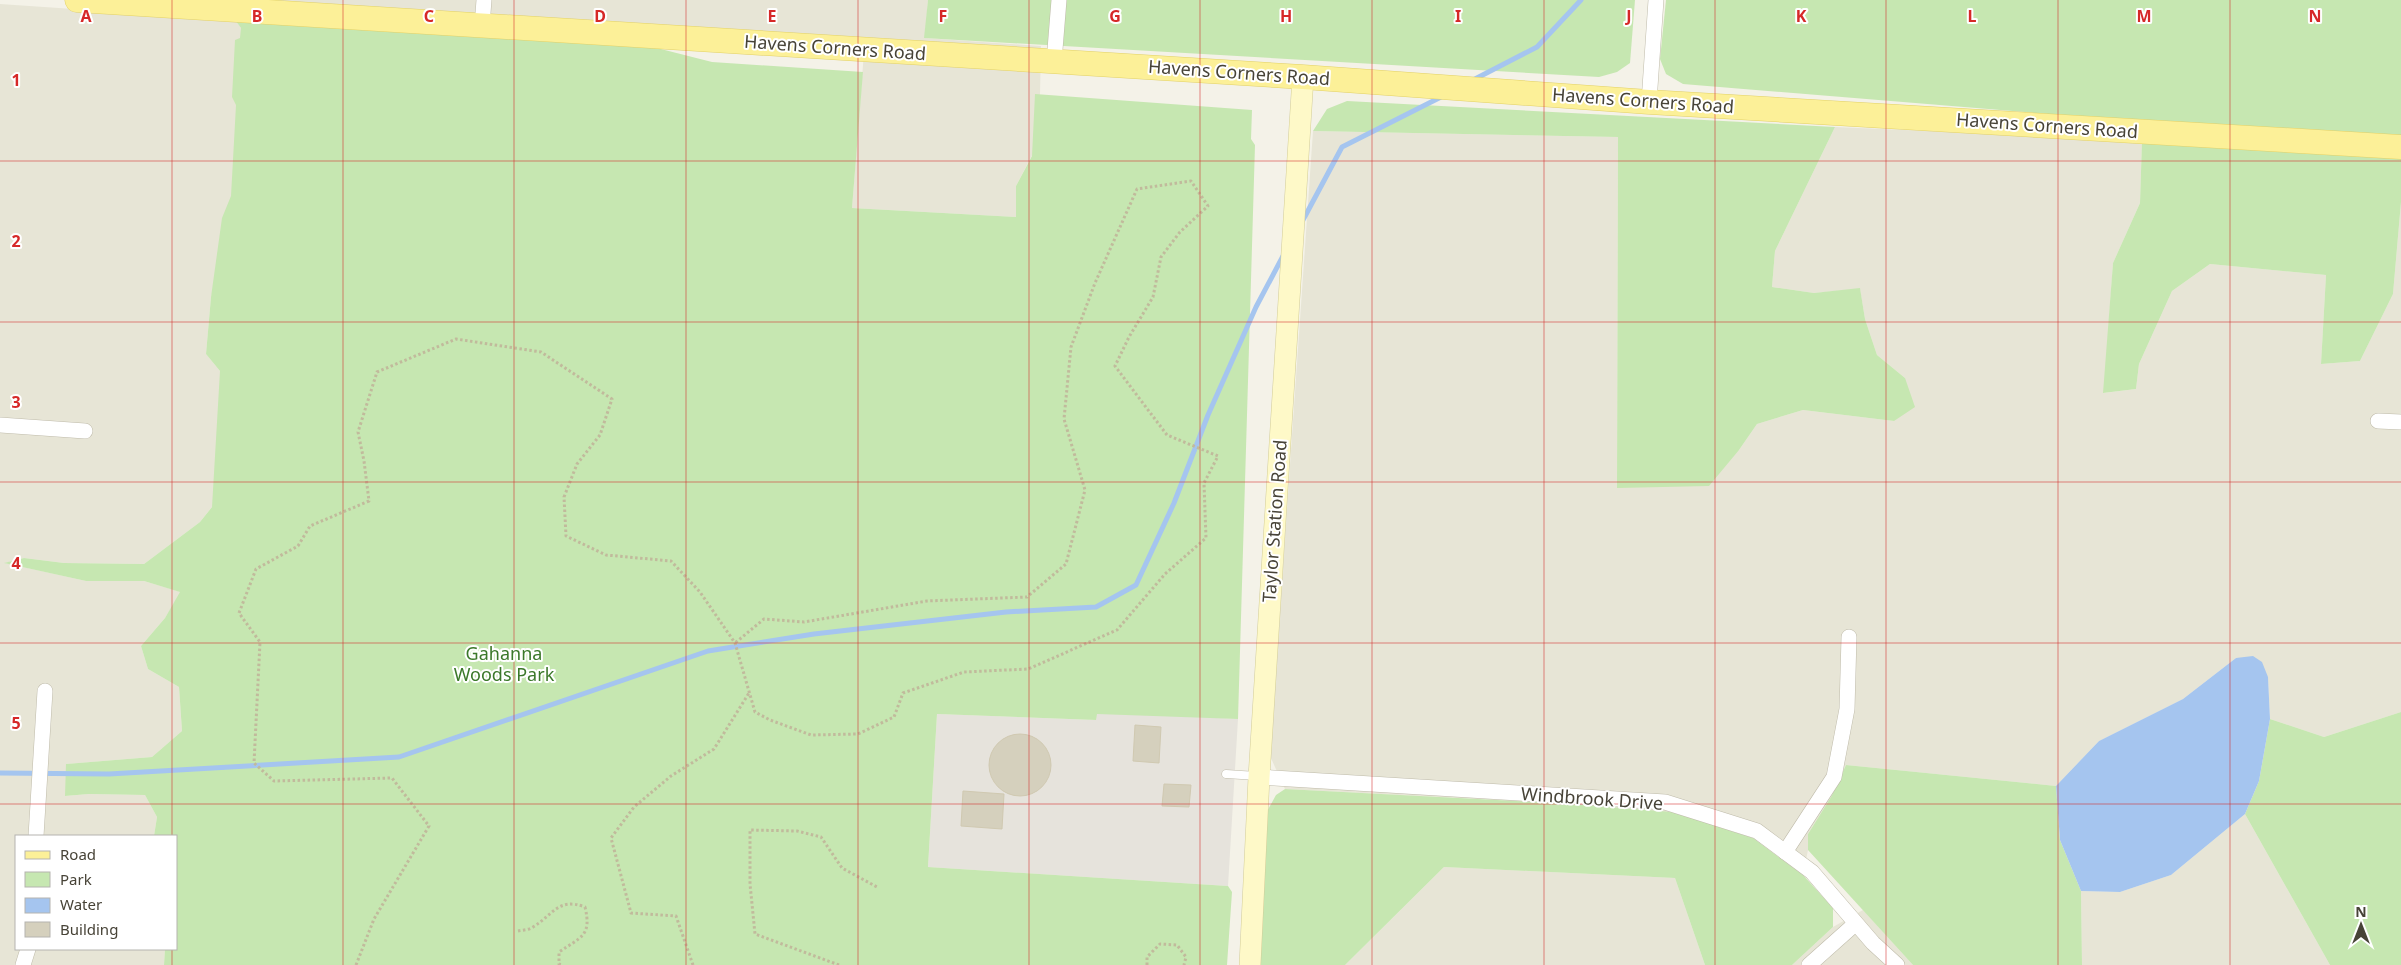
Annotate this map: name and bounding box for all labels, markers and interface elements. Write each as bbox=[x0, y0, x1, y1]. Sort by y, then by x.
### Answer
text: A bbox=[80, 5, 92, 27]
text: B bbox=[252, 5, 262, 27]
text: C bbox=[424, 5, 434, 27]
text: D bbox=[594, 5, 606, 27]
text: E bbox=[768, 5, 777, 27]
text: F bbox=[939, 5, 947, 27]
text: G bbox=[1109, 5, 1121, 27]
text: H bbox=[1280, 5, 1292, 27]
text: I bbox=[1455, 5, 1461, 27]
text: J bbox=[1624, 5, 1632, 27]
text: K bbox=[1796, 5, 1807, 27]
text: L bbox=[1968, 5, 1977, 27]
text: M bbox=[2136, 5, 2152, 27]
text: N bbox=[2308, 5, 2322, 27]
street label: Havens Corners Road bbox=[743, 29, 927, 65]
street label: Havens Corners Road bbox=[1147, 54, 1331, 90]
text: 1 bbox=[11, 69, 21, 91]
street label: Havens Corners Road bbox=[1551, 82, 1735, 118]
street label: Havens Corners Road bbox=[1955, 107, 2139, 143]
text: 2 bbox=[11, 230, 21, 252]
text: 3 bbox=[11, 391, 21, 413]
street label: Taylor Station Road bbox=[1256, 439, 1292, 603]
text: 4 bbox=[11, 552, 21, 574]
park label: Gahanna Woods Park bbox=[454, 641, 555, 686]
text: 5 bbox=[11, 712, 21, 734]
street label: Windbrook Drive bbox=[1520, 781, 1664, 815]
legend bbox=[15, 835, 178, 950]
text: Road bbox=[60, 844, 96, 864]
text: Park bbox=[60, 869, 92, 889]
text: Water bbox=[60, 894, 102, 914]
north arrow bbox=[2336, 900, 2386, 950]
text: N bbox=[2355, 902, 2367, 921]
text: Building bbox=[60, 919, 118, 939]

